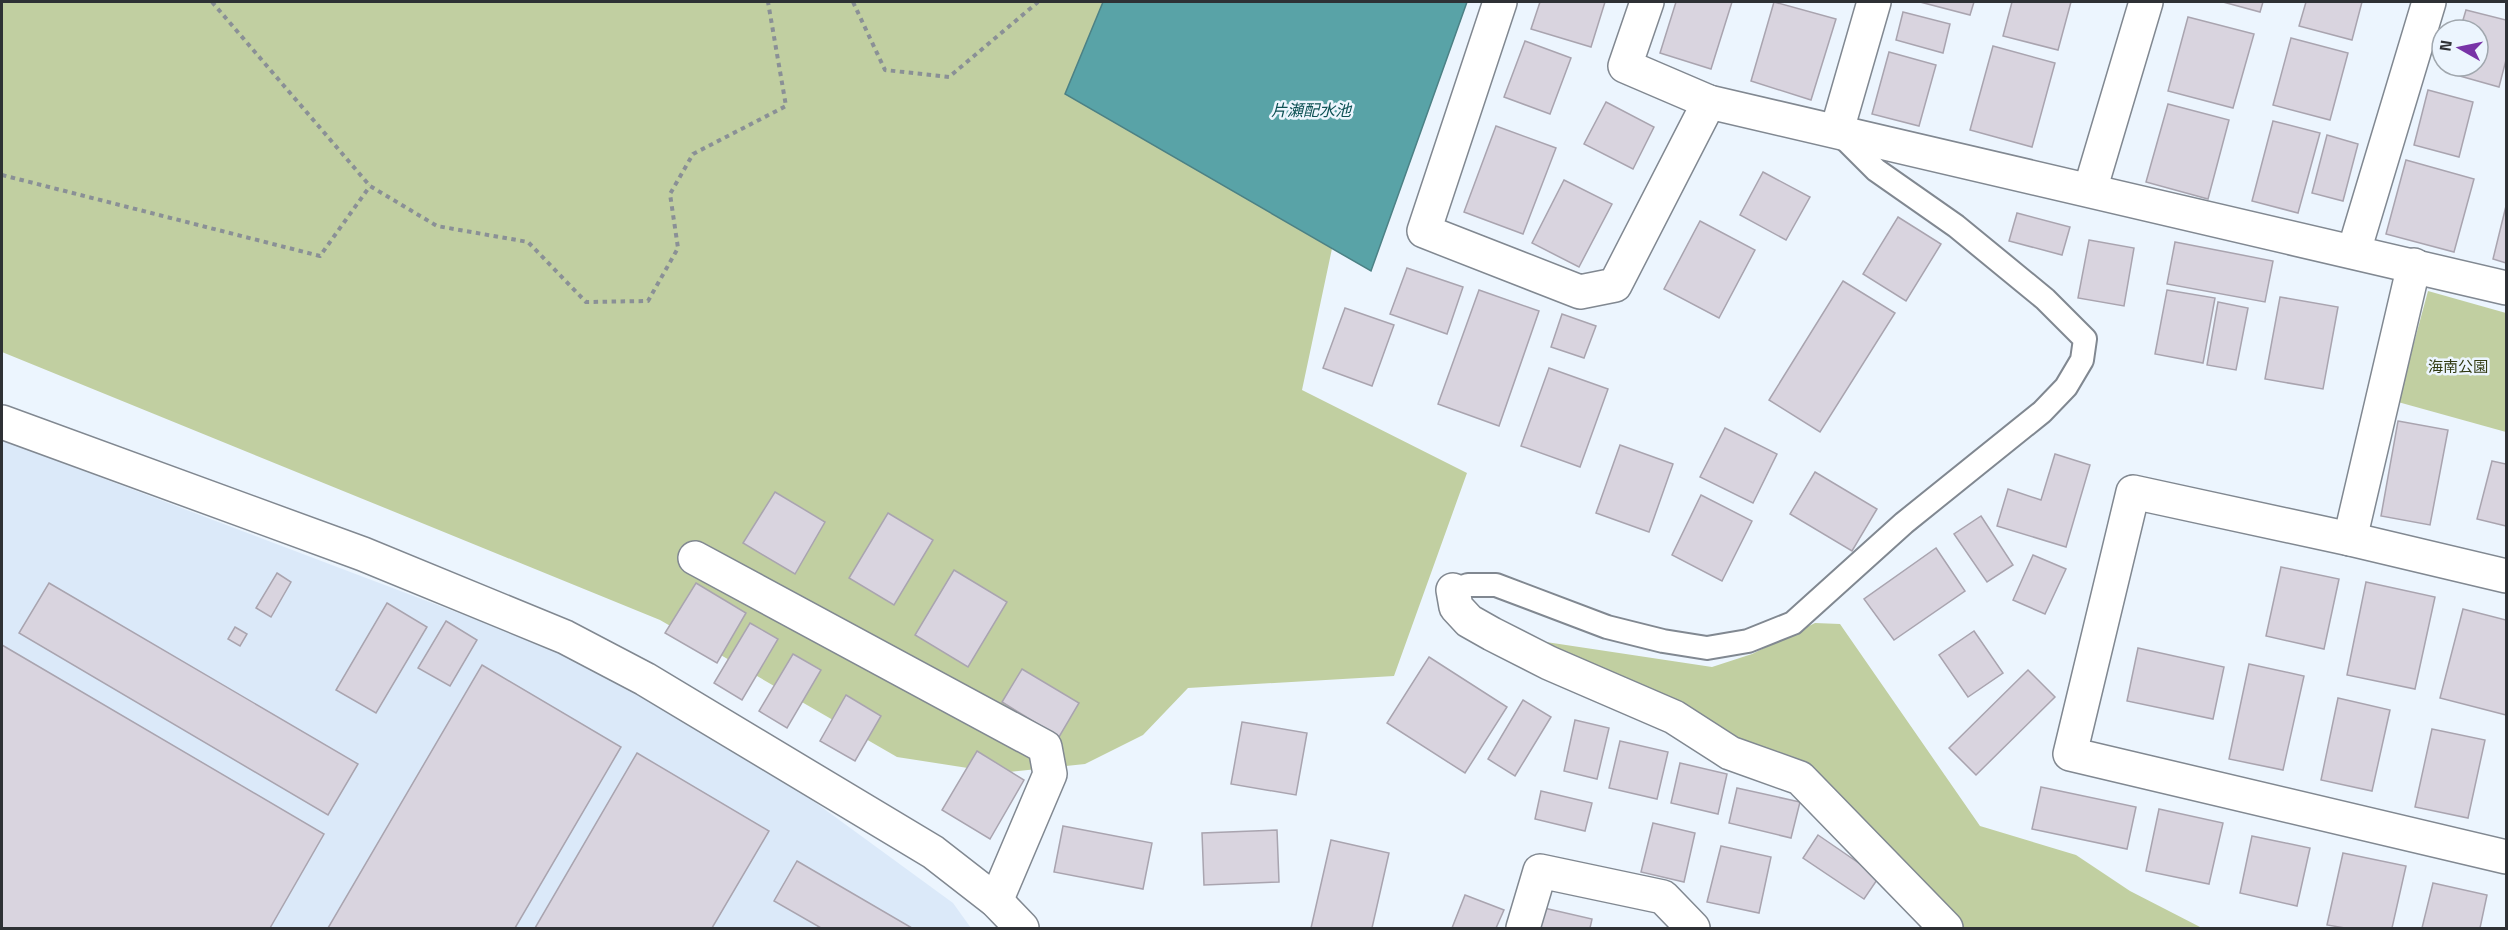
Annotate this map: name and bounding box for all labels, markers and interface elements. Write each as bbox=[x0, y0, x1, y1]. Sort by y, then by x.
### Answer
north arrow bbox=[2430, 18, 2490, 78]
text: N bbox=[2432, 38, 2458, 53]
water label: 片瀬配水池 bbox=[1271, 98, 1353, 122]
park label: 海南公園 bbox=[2428, 355, 2488, 378]

